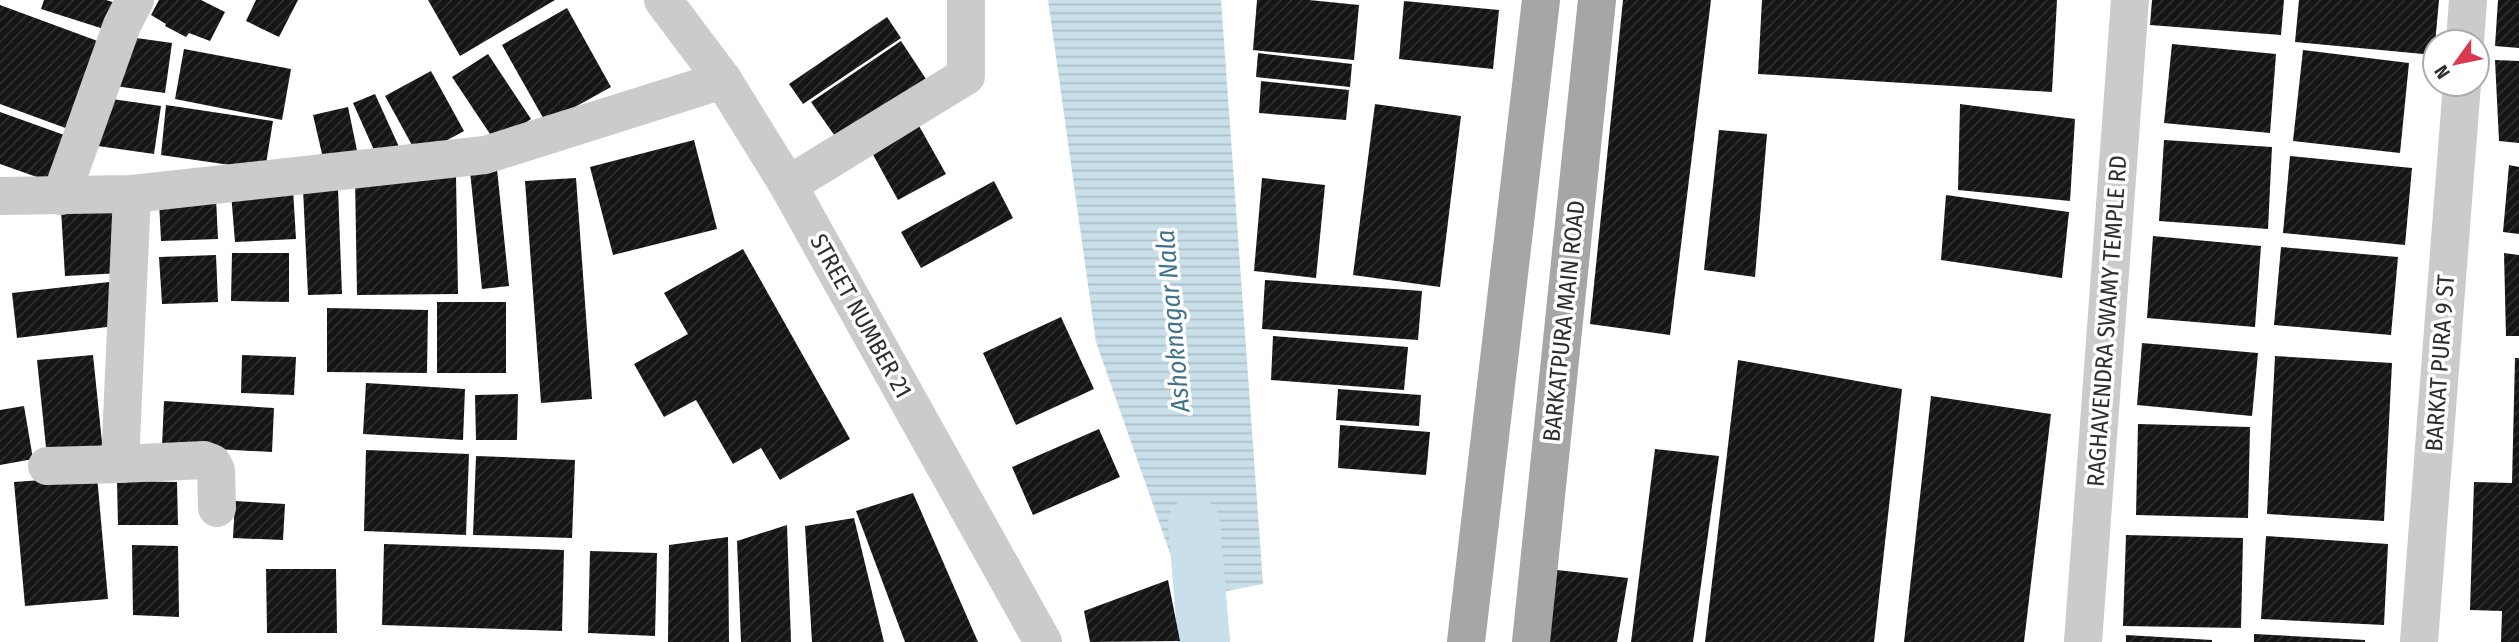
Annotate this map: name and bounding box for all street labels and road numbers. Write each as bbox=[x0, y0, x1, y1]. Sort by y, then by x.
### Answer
street label: RAGHAVENDRA SWAMY TEMPLE RD bbox=[2081, 154, 2133, 488]
street label: BARKATPURA MAIN ROAD bbox=[1537, 199, 1591, 443]
street label: STREET NUMBER 21 bbox=[804, 229, 918, 403]
street label: BARKAT PURA 9 ST bbox=[2420, 274, 2460, 452]

